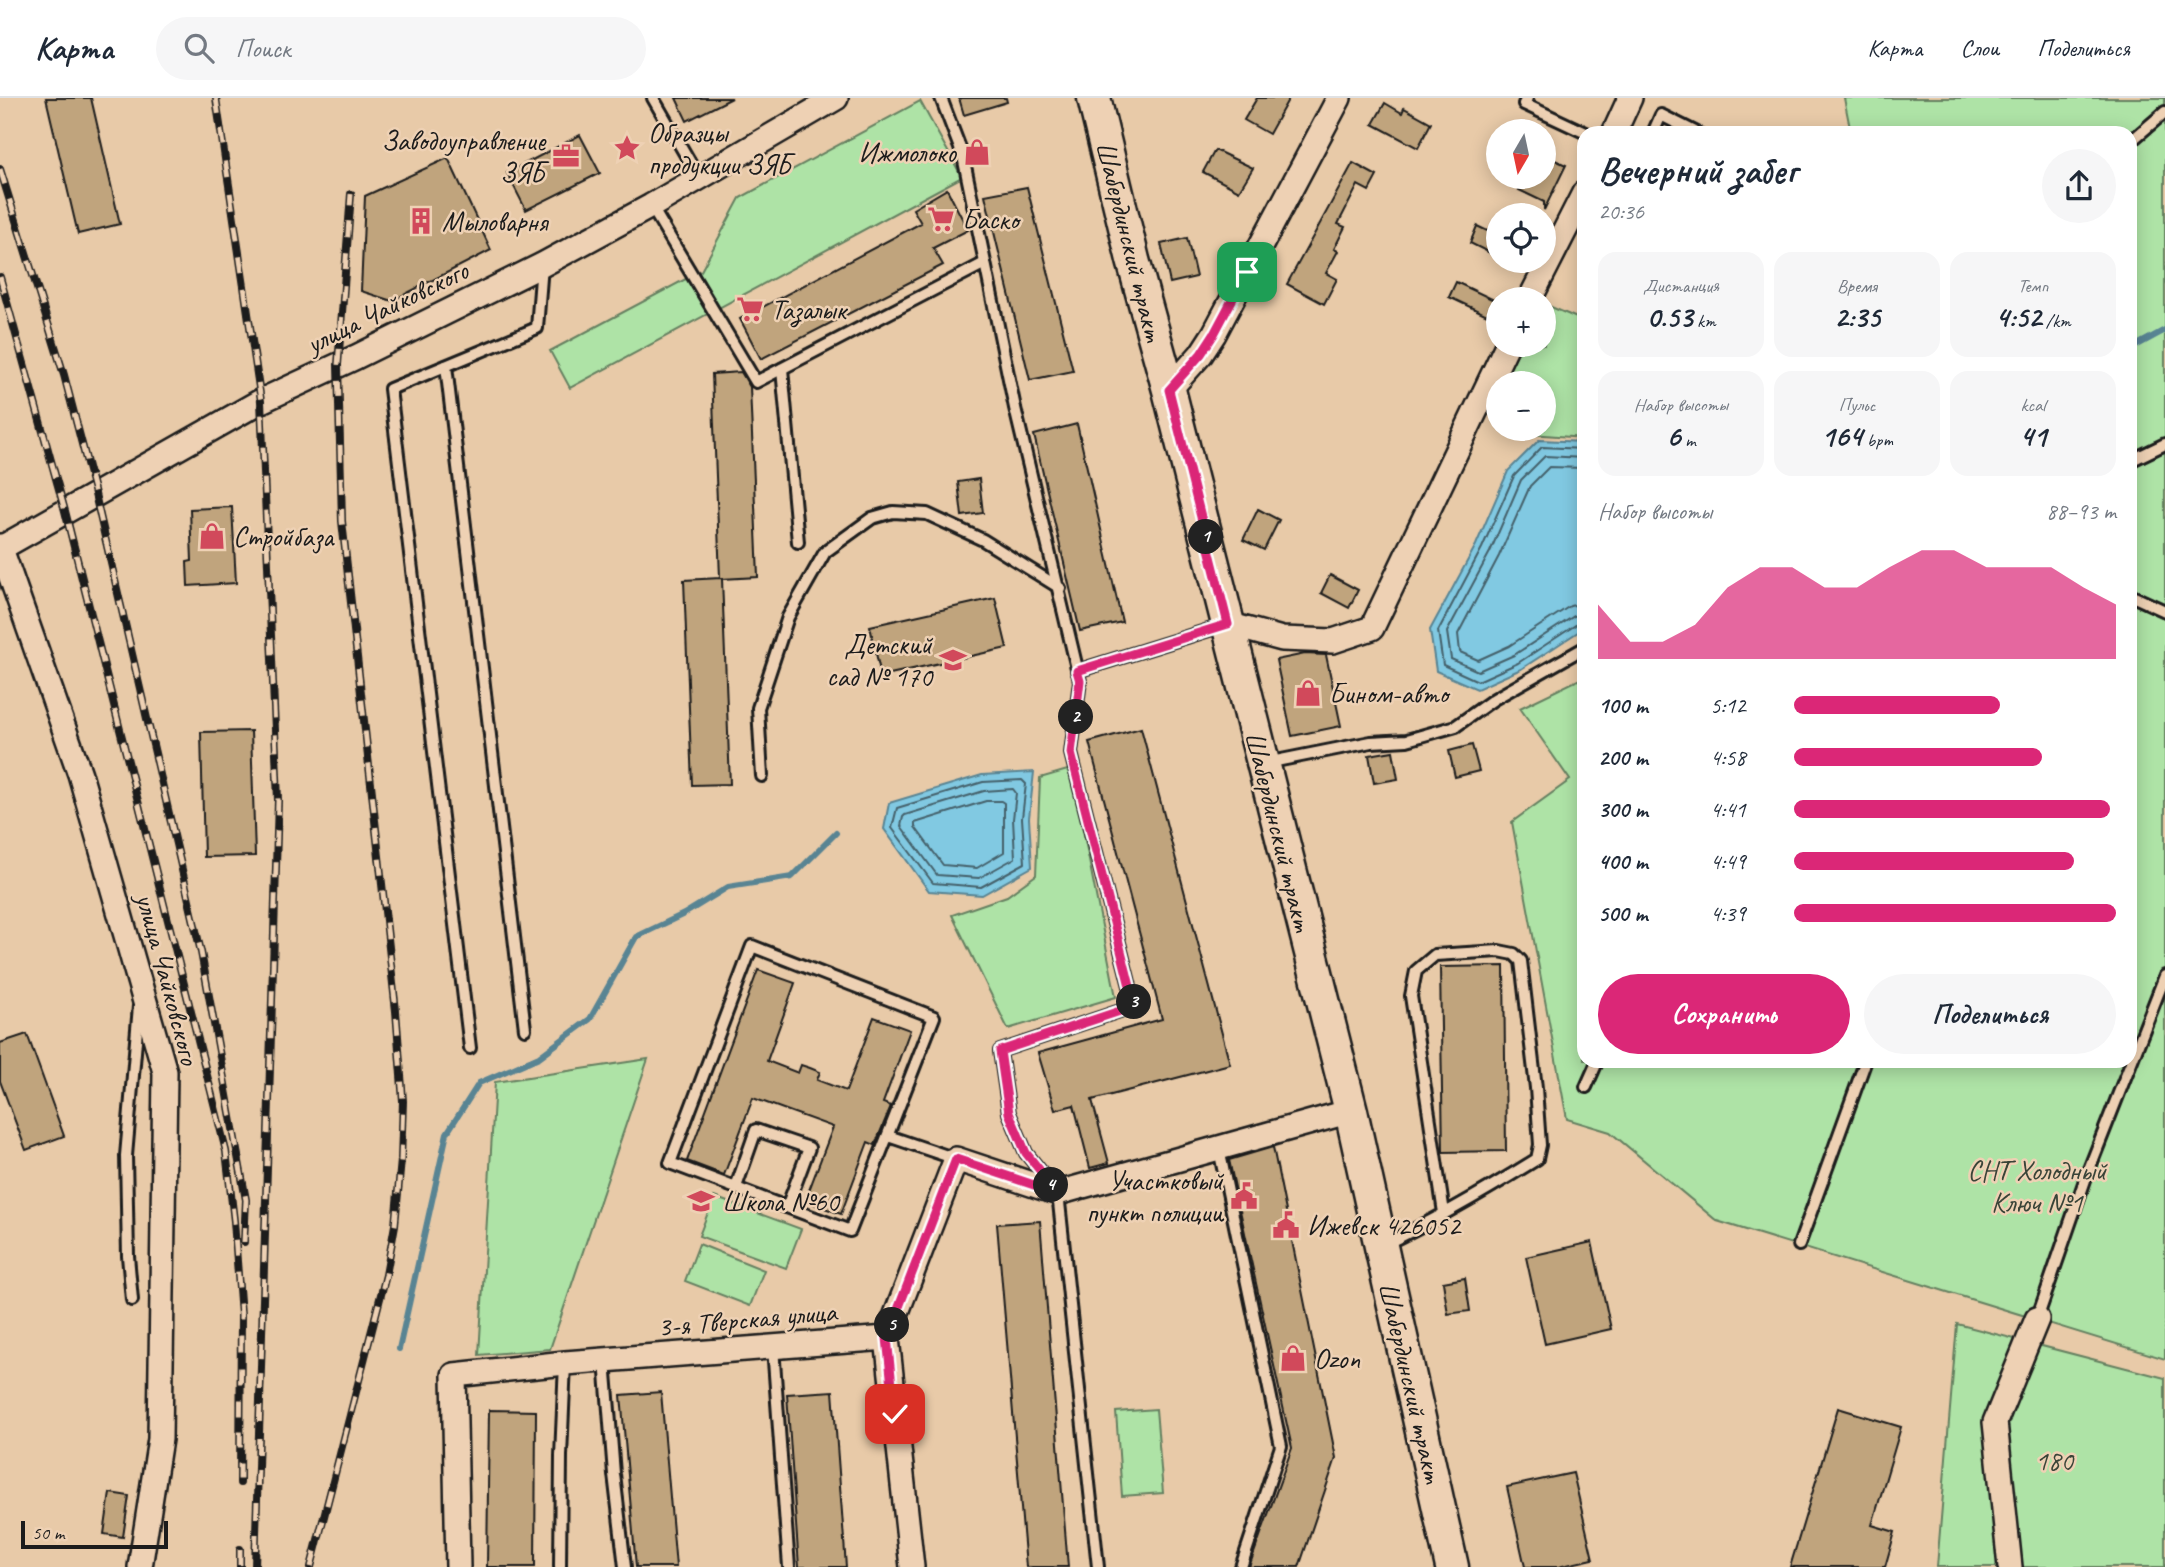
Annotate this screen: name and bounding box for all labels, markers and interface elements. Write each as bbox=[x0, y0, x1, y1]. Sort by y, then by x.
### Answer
search box bbox=[156, 17, 646, 80]
text: Карта bbox=[35, 27, 114, 69]
icon: search bbox=[180, 29, 218, 67]
text: Поиск bbox=[236, 32, 290, 65]
text: Карта bbox=[1868, 33, 1922, 63]
text: Слои bbox=[1960, 33, 1999, 63]
text: Поделиться bbox=[2037, 33, 2130, 63]
place label: Образцы продукции ЗЯБ bbox=[648, 115, 797, 182]
north arrow bbox=[1486, 119, 1556, 189]
map controls bbox=[1486, 119, 1556, 441]
place label: Заводоуправление ЗЯБ bbox=[381, 123, 550, 190]
place icon: Образцы продукции ЗЯБ bbox=[612, 133, 642, 163]
place label: Ижмолоко bbox=[859, 135, 958, 170]
shop icon: Ижмолоко bbox=[962, 137, 992, 167]
street label: Шабердинский тракт bbox=[1088, 138, 1172, 346]
office icon: Заводоуправление ЗЯБ bbox=[551, 141, 581, 171]
text: Вечерний забег bbox=[1598, 147, 1797, 194]
button: share bbox=[2042, 149, 2116, 223]
text: 20:36 bbox=[1598, 197, 1644, 226]
place label: Баско bbox=[962, 202, 1022, 237]
button: locate bbox=[1486, 203, 1556, 273]
place label: Мыловарня bbox=[442, 204, 550, 239]
supermarket icon: Баско bbox=[926, 204, 956, 234]
building icon: Мыловарня bbox=[406, 206, 436, 236]
pin bbox=[1217, 242, 1277, 302]
street label: улица Чайковского bbox=[299, 252, 476, 362]
icon: arrive bbox=[1228, 253, 1266, 291]
text: Дистанция bbox=[1643, 274, 1719, 298]
text: Время bbox=[1837, 274, 1877, 298]
text: Темп bbox=[2018, 274, 2048, 298]
button: + bbox=[1486, 287, 1556, 357]
place label: Тазалык bbox=[771, 292, 849, 328]
supermarket icon: Тазалык bbox=[735, 294, 765, 324]
text: 0.53 bbox=[1646, 298, 1692, 336]
text: 2:35 bbox=[1834, 298, 1880, 336]
text: 4:52 bbox=[1995, 298, 2041, 336]
text: km bbox=[1692, 309, 1716, 333]
text: /km bbox=[2041, 309, 2071, 333]
button: − bbox=[1486, 371, 1556, 441]
text: Набор высоты bbox=[1634, 393, 1728, 417]
text: Пульс bbox=[1839, 393, 1875, 417]
text: kcal bbox=[2020, 393, 2046, 417]
text: 6 bbox=[1666, 417, 1680, 455]
text: 164 bbox=[1821, 417, 1862, 455]
text: 41 bbox=[2020, 417, 2047, 455]
text: m bbox=[1680, 428, 1696, 452]
text: bpm bbox=[1862, 428, 1893, 452]
text: Набор высоты bbox=[1598, 497, 1712, 526]
text: 88–93 m bbox=[2046, 497, 2116, 526]
place label: Стройбаза bbox=[233, 519, 335, 554]
pin: 1 bbox=[1188, 520, 1224, 555]
shop icon: Стройбаза bbox=[197, 521, 227, 551]
text: 1 bbox=[1201, 524, 1210, 548]
place label: Детский сад № 170 bbox=[826, 627, 934, 694]
school or university icon: Детский сад № 170 bbox=[938, 645, 968, 675]
place label: Бином-авто bbox=[1329, 676, 1451, 711]
shop icon: Бином-авто bbox=[1293, 678, 1323, 708]
text: 100 m bbox=[1598, 691, 1648, 720]
text: 5:12 bbox=[1710, 691, 1746, 720]
pin: 2 bbox=[1058, 700, 1094, 734]
text: 2 bbox=[1071, 704, 1080, 728]
street label: Шабердинский тракт bbox=[1237, 728, 1321, 936]
text: 200 m bbox=[1598, 743, 1648, 772]
text: 4:58 bbox=[1710, 743, 1746, 772]
text: 300 m bbox=[1598, 795, 1648, 824]
text: 4:41 bbox=[1710, 795, 1746, 824]
text: 400 m bbox=[1598, 847, 1648, 876]
text: 4:49 bbox=[1710, 847, 1746, 876]
street label: улица Чайковского bbox=[128, 888, 208, 1070]
text: 500 m bbox=[1598, 899, 1647, 928]
text: 4:39 bbox=[1710, 899, 1746, 928]
button: Сохранить bbox=[1598, 974, 1850, 1054]
button: Поделиться bbox=[1864, 974, 2116, 1054]
pin: 3 bbox=[1116, 984, 1152, 1020]
text: 3 bbox=[1129, 989, 1138, 1013]
park label: СНТ Холодный Ключ №1 bbox=[1967, 1153, 2108, 1220]
place label: Участковый пункт полиции bbox=[1086, 1163, 1225, 1230]
pin: 4 bbox=[1034, 1168, 1068, 1202]
text: 4 bbox=[1046, 1172, 1055, 1196]
public building icon: Участковый пункт полиции bbox=[1229, 1181, 1259, 1211]
place label: Школа №60 bbox=[722, 1184, 841, 1219]
school or university icon: Школа №60 bbox=[686, 1186, 716, 1216]
place label: Ижевск 426052 bbox=[1307, 1208, 1462, 1243]
public building icon: Ижевск 426052 bbox=[1271, 1210, 1301, 1240]
street label: Шабердинский тракт bbox=[1371, 1279, 1451, 1487]
street label: 3-я Тверская улица bbox=[656, 1294, 840, 1344]
pin: 5 bbox=[874, 1308, 910, 1342]
text: 5 bbox=[887, 1312, 896, 1336]
place label: Ozon bbox=[1314, 1341, 1360, 1376]
shop icon: Ozon bbox=[1278, 1343, 1308, 1373]
pin bbox=[865, 1384, 925, 1444]
icon: check bbox=[876, 1395, 914, 1433]
park label: 180 bbox=[2035, 1443, 2075, 1478]
scale bar bbox=[21, 1518, 168, 1550]
text: 50 m bbox=[32, 1521, 64, 1545]

